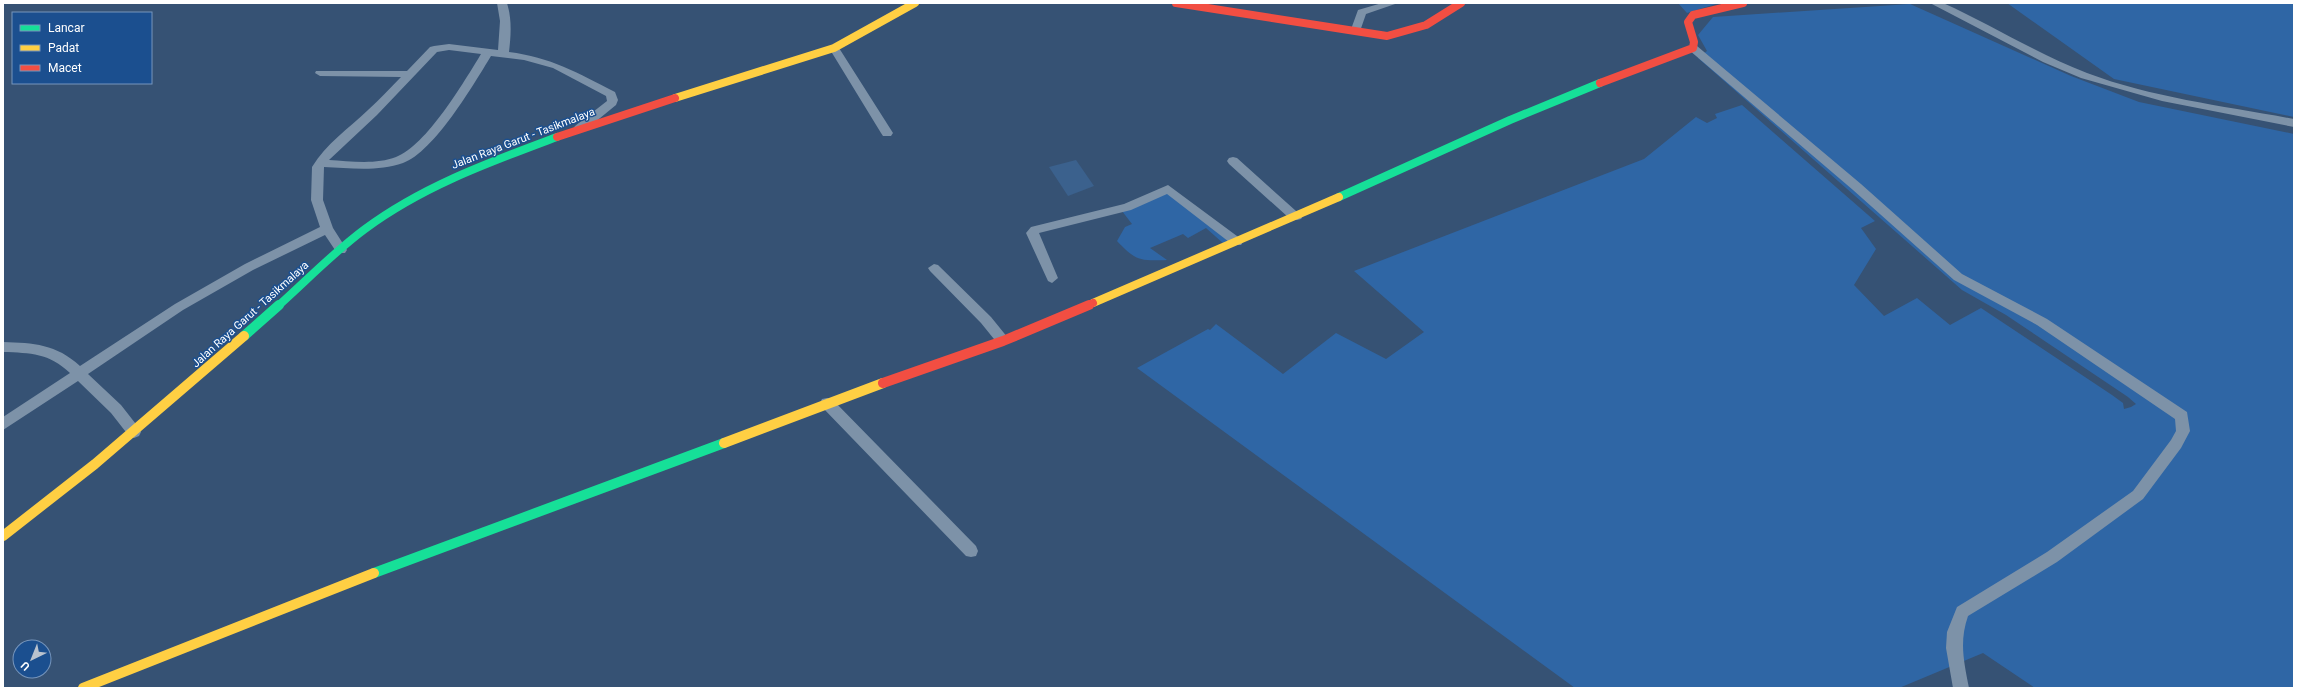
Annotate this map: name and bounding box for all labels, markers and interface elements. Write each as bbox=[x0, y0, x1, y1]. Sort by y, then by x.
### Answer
legend bbox=[12, 12, 152, 84]
text: Lancar bbox=[48, 21, 85, 35]
text: Padat bbox=[48, 41, 79, 55]
text: Macet bbox=[48, 61, 82, 75]
street label: Jalan Raya Garut - Tasikmalaya bbox=[450, 105, 597, 172]
street label: Jalan Raya Garut - Tasikmalaya bbox=[189, 259, 311, 370]
north arrow bbox=[12, 639, 52, 679]
text: U bbox=[18, 659, 33, 673]

